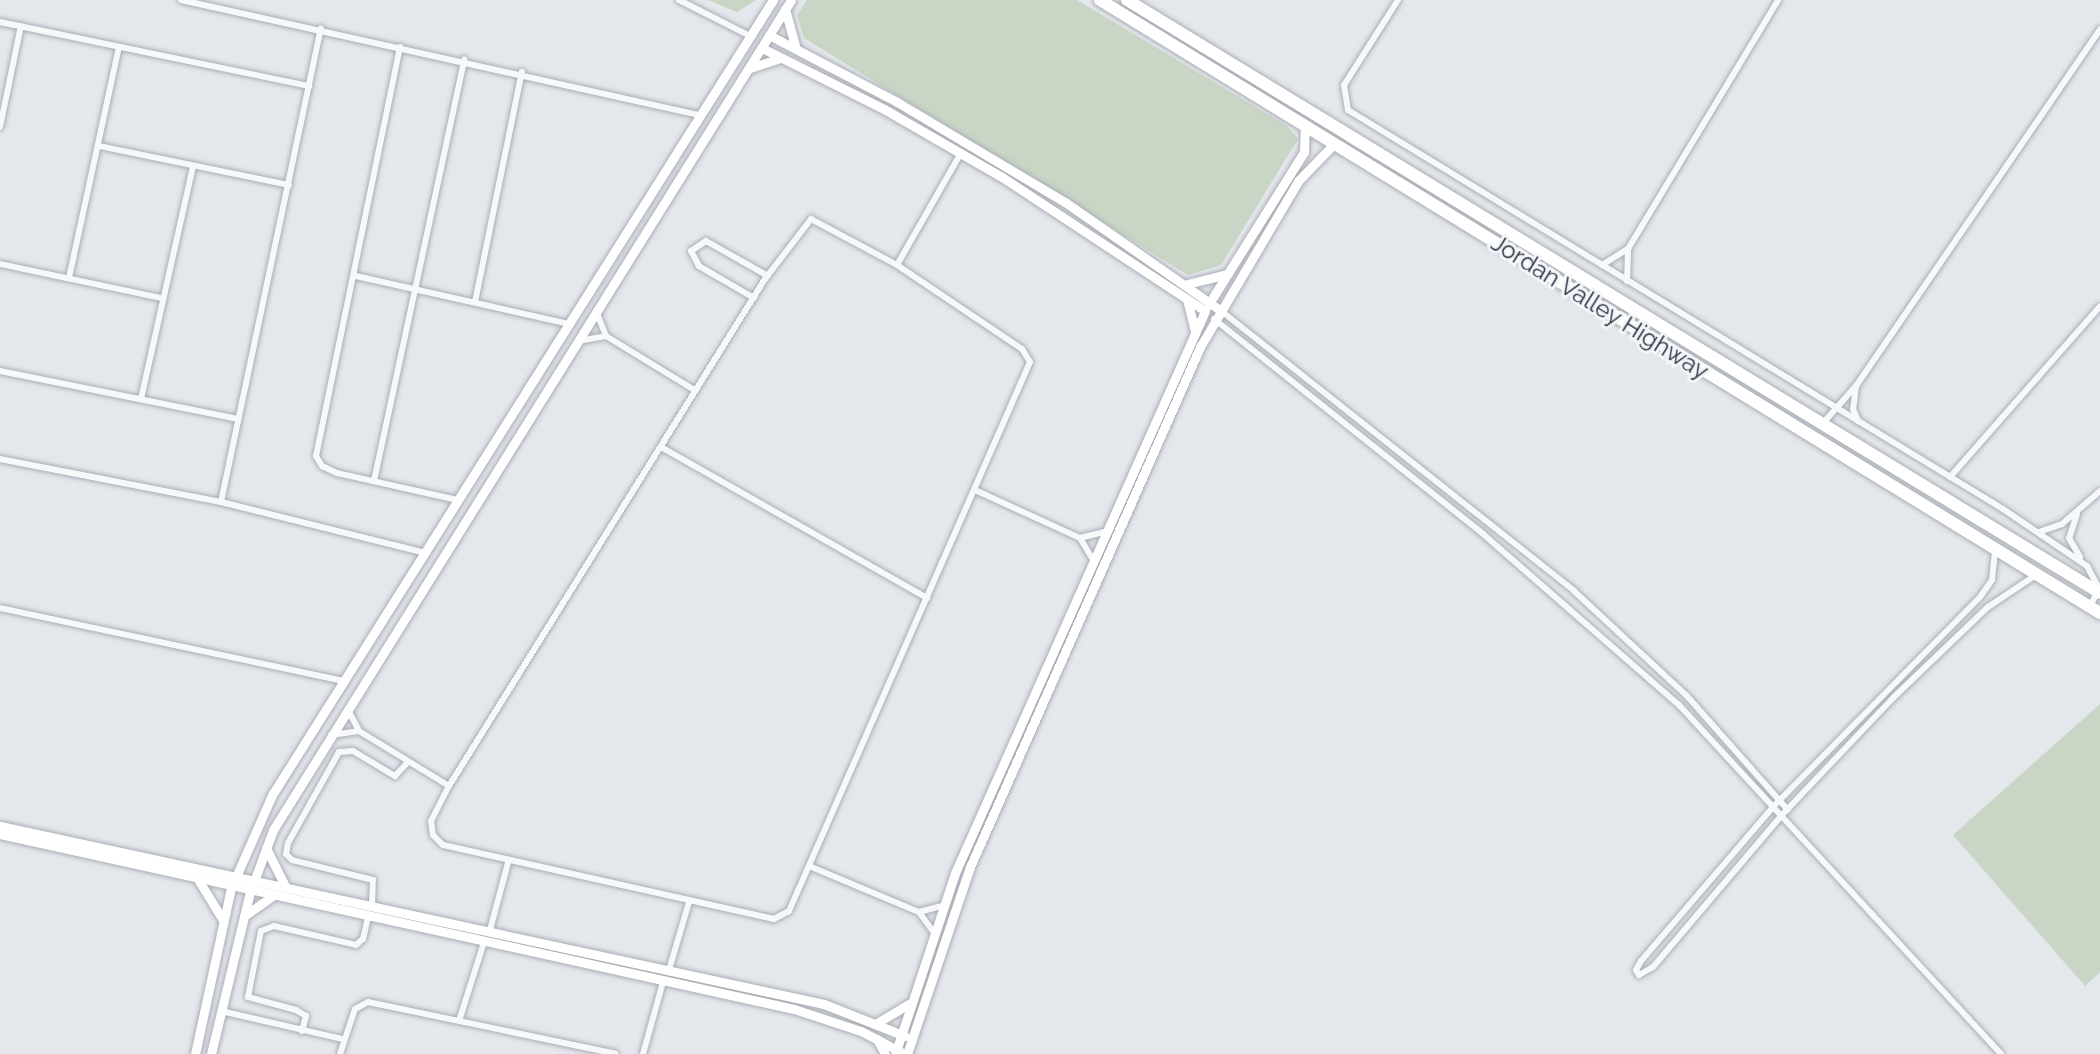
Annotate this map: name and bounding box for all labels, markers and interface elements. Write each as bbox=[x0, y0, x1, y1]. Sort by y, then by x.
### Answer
street label: Jordan Valley Highway bbox=[1485, 228, 1715, 386]

